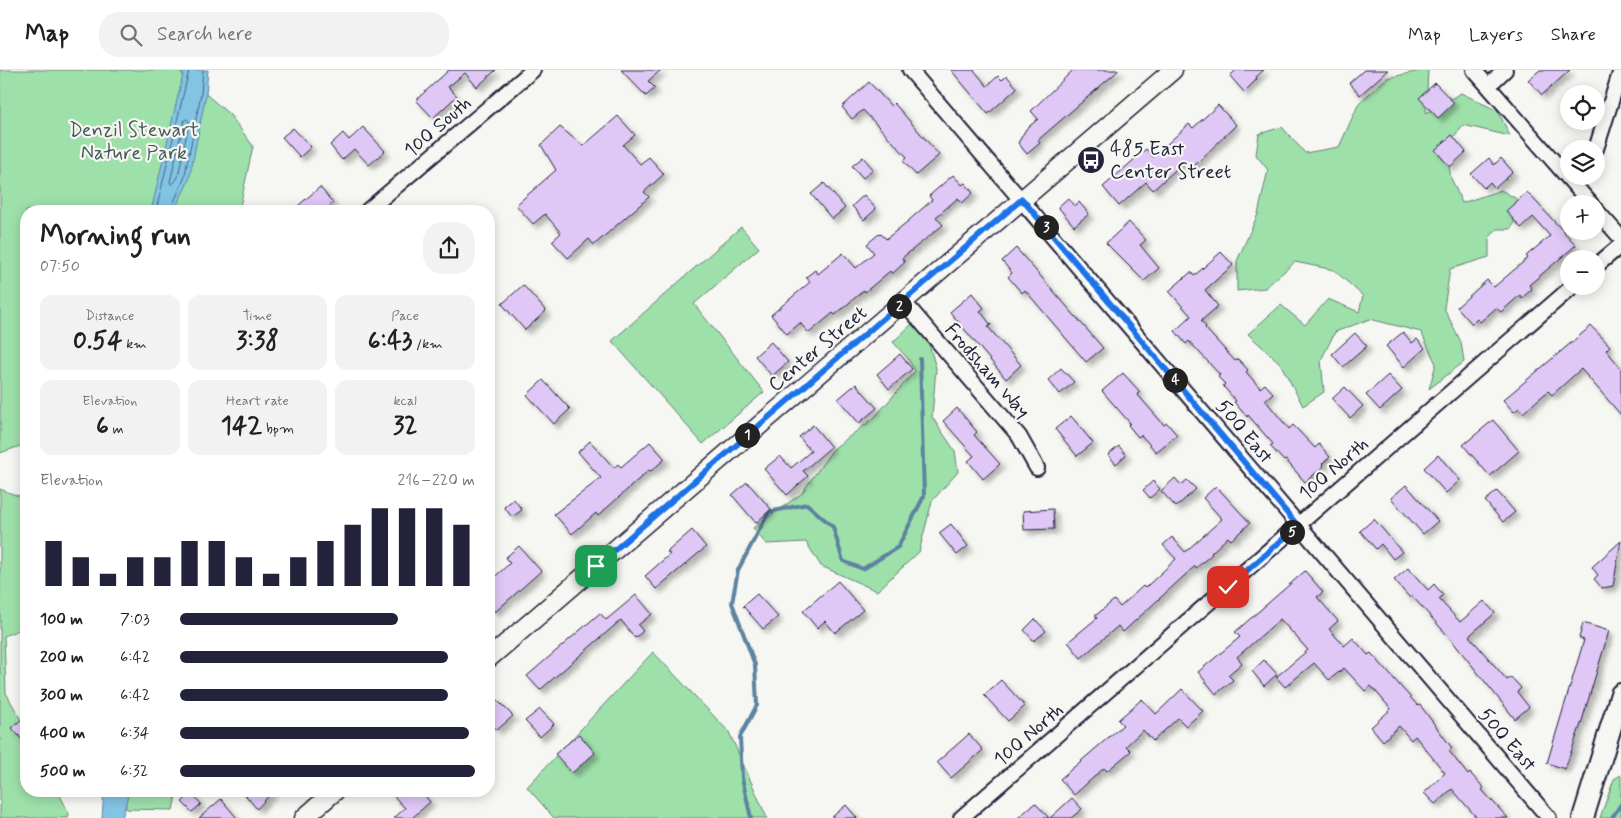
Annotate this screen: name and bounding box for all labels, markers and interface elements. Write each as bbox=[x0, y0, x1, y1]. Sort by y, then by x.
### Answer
search box bbox=[99, 12, 449, 57]
text: Map bbox=[25, 19, 69, 50]
icon: search bbox=[117, 21, 145, 49]
text: Search here bbox=[157, 22, 253, 47]
text: Map bbox=[1408, 23, 1441, 47]
text: Layers bbox=[1469, 23, 1523, 47]
text: Share bbox=[1551, 23, 1596, 47]
map controls bbox=[1560, 85, 1605, 295]
button: locate bbox=[1560, 85, 1605, 130]
street label: 100 South bbox=[398, 90, 478, 164]
park label: Denzil Stewart Nature Park bbox=[69, 117, 199, 167]
place label: 485 East Center Street bbox=[1110, 136, 1231, 186]
button: layers bbox=[1560, 140, 1605, 185]
bus stop icon: 485 East Center Street bbox=[1076, 145, 1106, 175]
button: + bbox=[1560, 195, 1605, 240]
pin: 3 bbox=[1034, 214, 1058, 240]
text: Morning run bbox=[40, 218, 191, 255]
text: 3 bbox=[1043, 218, 1050, 236]
button: share bbox=[423, 222, 475, 274]
button: − bbox=[1560, 250, 1605, 295]
text: 07:50 bbox=[40, 256, 80, 277]
pin: 2 bbox=[886, 294, 912, 318]
text: 2 bbox=[896, 297, 903, 315]
street label: Center Street bbox=[763, 300, 873, 398]
text: Distance bbox=[85, 307, 134, 325]
text: Time bbox=[243, 307, 272, 325]
text: Pace bbox=[391, 307, 419, 325]
street label: Frodsham Way bbox=[938, 318, 1036, 424]
text: 0.54 bbox=[73, 325, 122, 358]
text: 3:38 bbox=[236, 325, 279, 358]
text: 6:43 bbox=[368, 325, 412, 358]
text: km bbox=[122, 335, 147, 353]
text: /km bbox=[412, 335, 443, 353]
pin: 4 bbox=[1162, 368, 1188, 392]
text: 4 bbox=[1171, 371, 1180, 389]
text: Elevation bbox=[82, 392, 137, 410]
text: Heart rate bbox=[226, 392, 289, 410]
text: kcal bbox=[393, 392, 417, 410]
street label: 500 East bbox=[1209, 394, 1279, 470]
text: 6 bbox=[96, 410, 109, 443]
text: 142 bbox=[221, 410, 262, 443]
text: 32 bbox=[393, 410, 417, 443]
text: m bbox=[109, 420, 124, 438]
text: bpm bbox=[262, 420, 294, 438]
pin: 1 bbox=[734, 422, 760, 448]
text: 1 bbox=[744, 426, 751, 444]
street label: 100 North bbox=[1293, 431, 1375, 507]
text: Elevation bbox=[40, 470, 103, 491]
text: 216–220 m bbox=[397, 470, 475, 491]
pin: 5 bbox=[1280, 520, 1304, 544]
text: 5 bbox=[1288, 523, 1297, 541]
pin bbox=[575, 545, 617, 587]
icon: arrive bbox=[582, 552, 610, 580]
pin bbox=[1207, 566, 1249, 608]
icon: check bbox=[1214, 573, 1242, 601]
text: 100 m bbox=[40, 609, 83, 630]
text: 7:03 bbox=[120, 609, 150, 630]
text: 200 m bbox=[40, 647, 84, 668]
text: 6:42 bbox=[120, 647, 150, 668]
text: 300 m bbox=[40, 685, 83, 706]
text: 6:42 bbox=[120, 685, 150, 706]
street label: 100 North bbox=[988, 697, 1070, 773]
street label: 500 East bbox=[1472, 702, 1542, 778]
text: 400 m bbox=[40, 723, 85, 744]
text: 6:34 bbox=[120, 723, 149, 744]
text: 500 m bbox=[40, 761, 85, 782]
text: 6:32 bbox=[120, 761, 148, 782]

